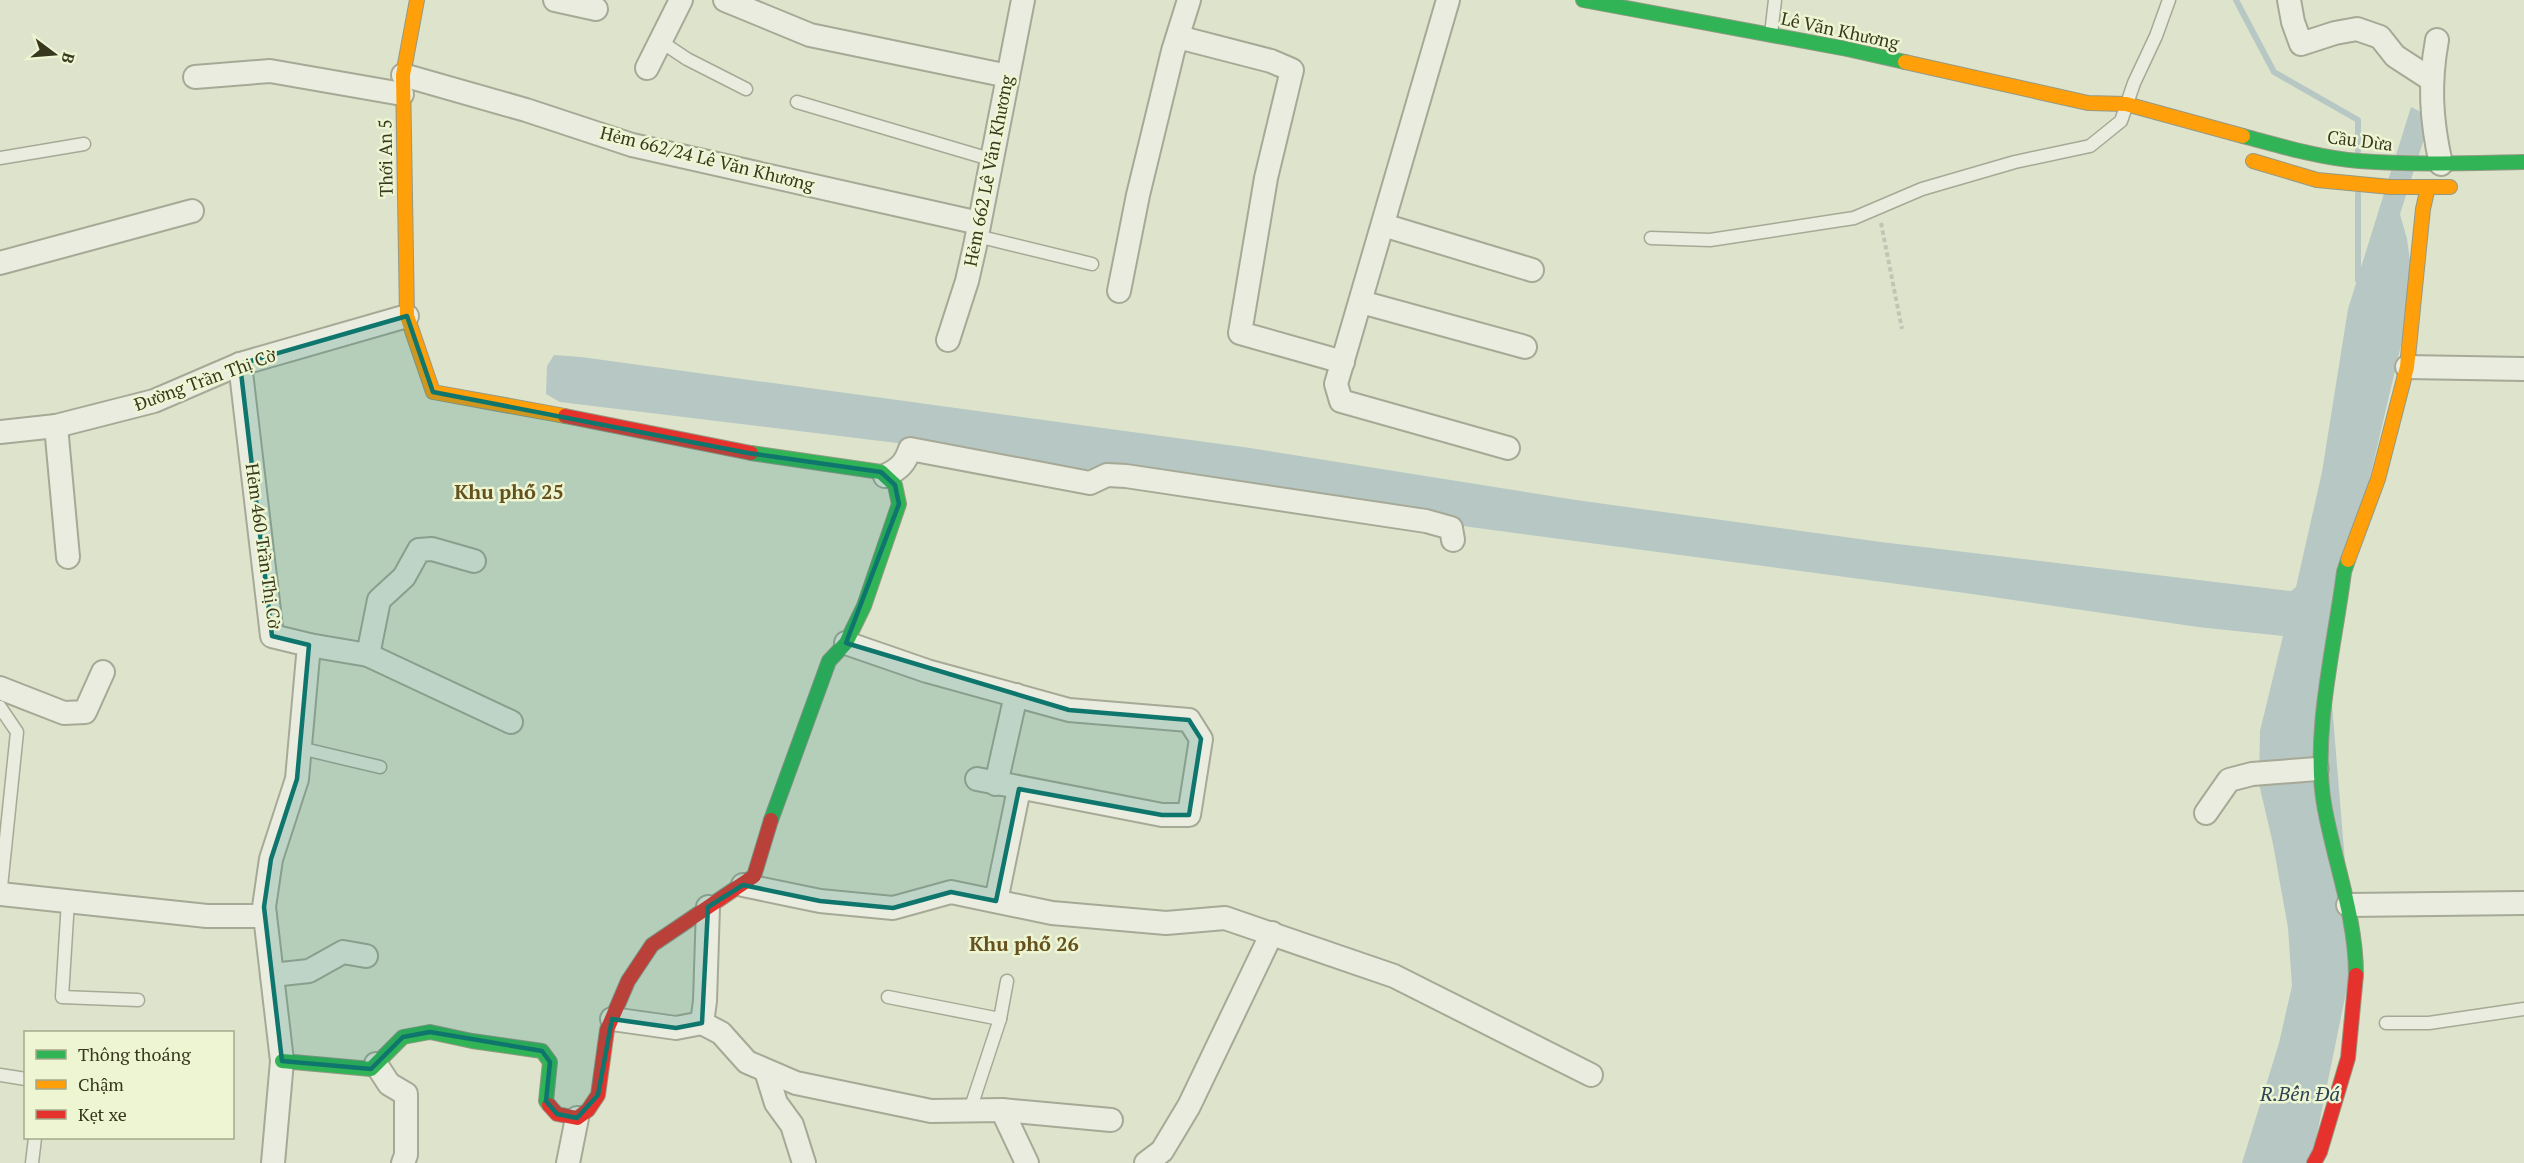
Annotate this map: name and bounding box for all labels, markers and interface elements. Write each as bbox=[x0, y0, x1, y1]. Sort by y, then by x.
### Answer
street label: Lê Văn Khương bbox=[1779, 6, 1902, 54]
north arrow bbox=[24, 24, 84, 84]
text: B bbox=[56, 50, 80, 66]
street label: Hẻm 662 Lê Văn Khương bbox=[958, 73, 1018, 268]
street label: Thới An 5 bbox=[372, 119, 398, 197]
street label: Hẻm 662/24 Lê Văn Khương bbox=[598, 120, 817, 196]
street label: Cầu Dừa bbox=[2326, 124, 2394, 156]
street label: Đường Trần Thị Cờ bbox=[130, 342, 279, 416]
street label: Hẻm 460 Trần Thị Cờ bbox=[240, 462, 288, 631]
district label: Khu phố 25 bbox=[454, 478, 564, 505]
district label: Khu phố 26 bbox=[969, 930, 1079, 957]
legend bbox=[24, 1031, 234, 1139]
text: Thông thoáng bbox=[78, 1042, 191, 1066]
text: Chậm bbox=[78, 1072, 124, 1096]
water label: R.Bến Đá bbox=[2259, 1080, 2340, 1107]
text: Kẹt xe bbox=[78, 1102, 127, 1126]

